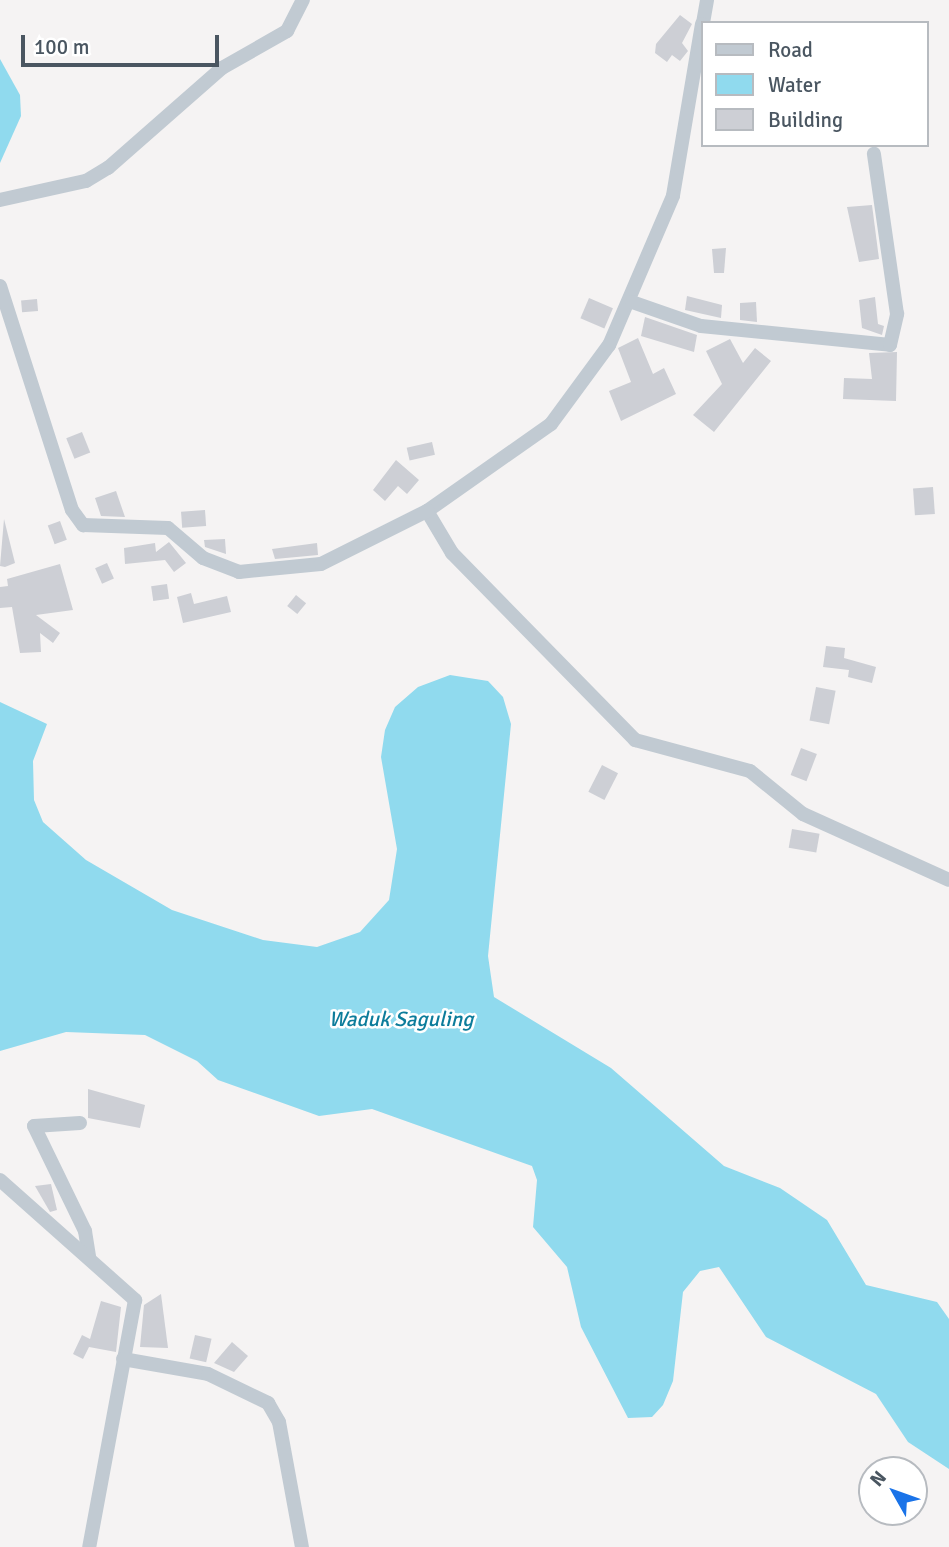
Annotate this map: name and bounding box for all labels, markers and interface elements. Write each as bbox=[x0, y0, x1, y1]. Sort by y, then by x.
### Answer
scale bar bbox=[24, 21, 222, 65]
legend bbox=[701, 21, 928, 147]
text: 100 m bbox=[34, 34, 89, 60]
text: Road bbox=[768, 37, 813, 63]
text: Water bbox=[768, 72, 821, 98]
text: Building bbox=[768, 107, 843, 133]
water label: Waduk Saguling bbox=[329, 1006, 473, 1032]
north arrow bbox=[858, 1456, 928, 1526]
text: N bbox=[865, 1466, 892, 1492]

